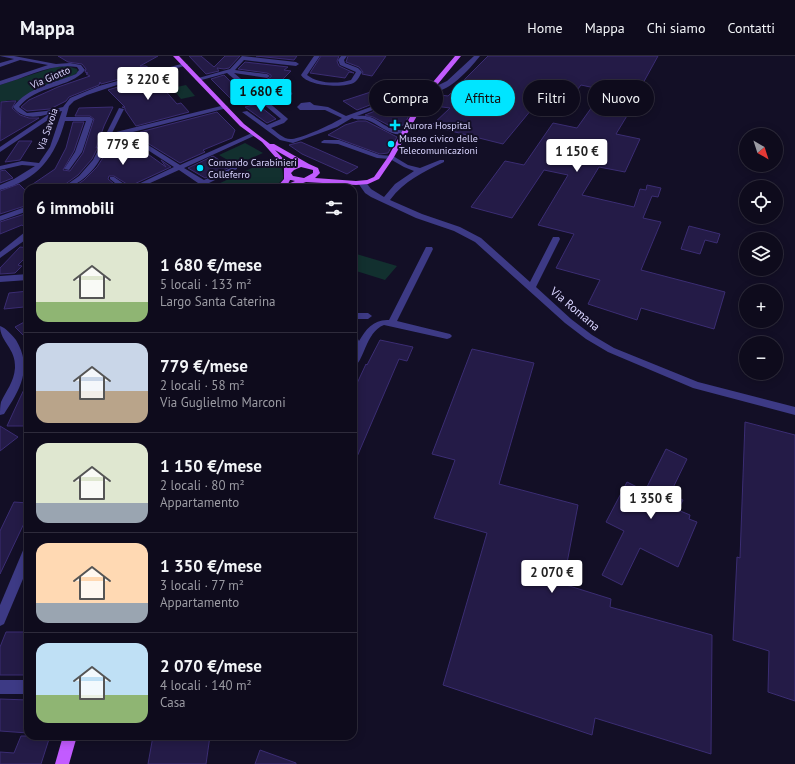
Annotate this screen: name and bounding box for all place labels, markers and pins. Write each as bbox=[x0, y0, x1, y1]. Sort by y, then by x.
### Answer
pin: 3 220 € bbox=[111, 67, 185, 101]
pin: 1 680 € bbox=[224, 79, 298, 113]
marker: Aurora Hospital bbox=[389, 119, 401, 131]
place label: Aurora Hospital bbox=[404, 119, 471, 132]
pin: 779 € bbox=[95, 132, 151, 166]
place label: Museo civico delle Telecomunicazioni bbox=[399, 132, 478, 157]
marker: Museo civico delle Telecomunicazioni bbox=[386, 139, 396, 149]
pin: 1 150 € bbox=[540, 139, 614, 173]
place label: Comando Carabinieri Colleferro bbox=[208, 156, 297, 181]
marker: Comando Carabinieri Colleferro bbox=[195, 163, 205, 173]
pin: 1 350 € bbox=[614, 486, 688, 520]
pin: 2 070 € bbox=[515, 560, 589, 594]

